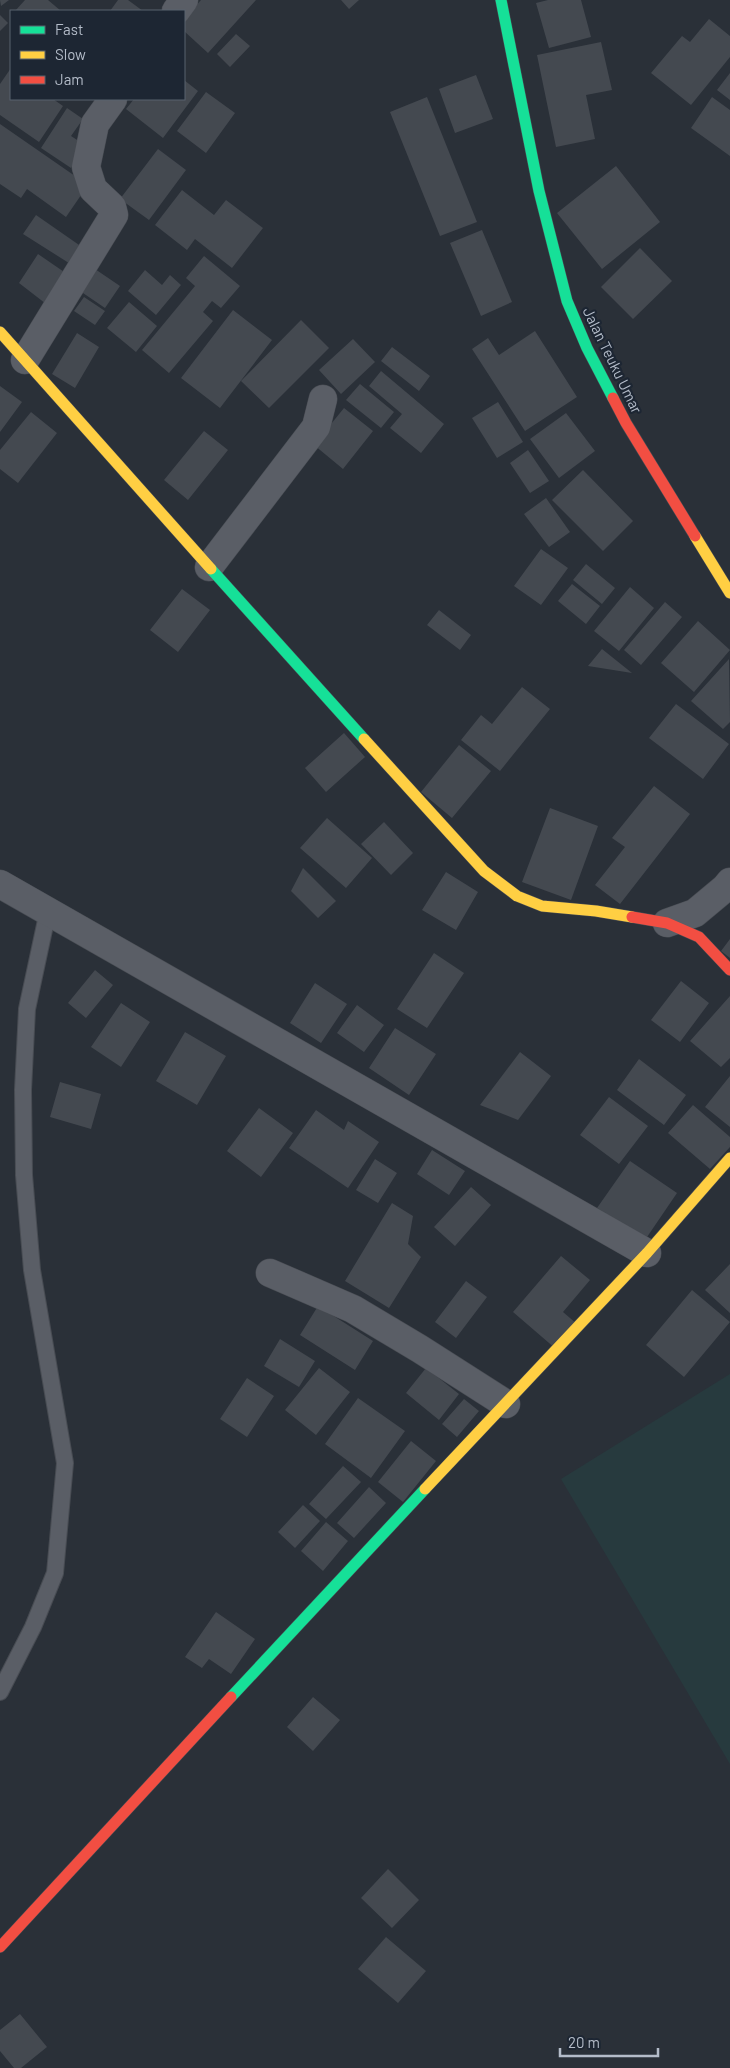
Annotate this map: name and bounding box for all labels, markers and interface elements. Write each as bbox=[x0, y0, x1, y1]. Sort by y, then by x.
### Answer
legend bbox=[10, 10, 185, 100]
text: Fast bbox=[55, 20, 83, 38]
text: Slow bbox=[55, 45, 86, 63]
text: Jam bbox=[55, 70, 84, 88]
street label: Jalan Teuku Umar bbox=[580, 304, 647, 416]
scale bar bbox=[560, 2026, 658, 2058]
text: 20 m bbox=[568, 2033, 600, 2051]

